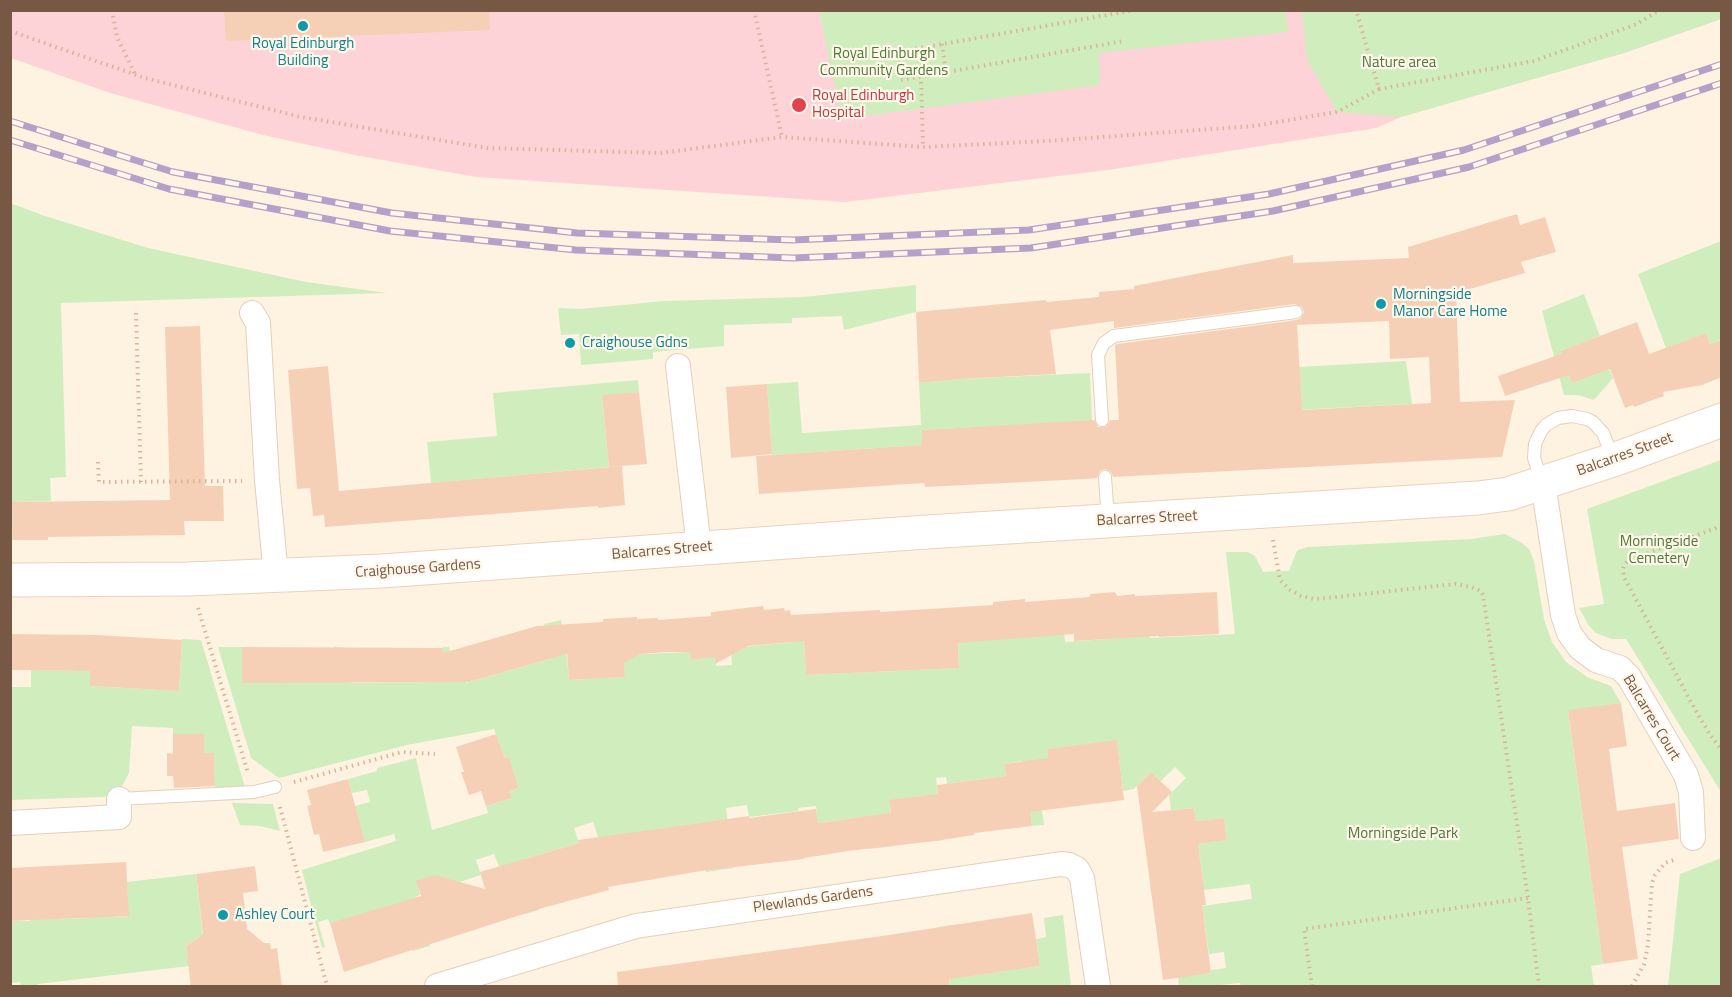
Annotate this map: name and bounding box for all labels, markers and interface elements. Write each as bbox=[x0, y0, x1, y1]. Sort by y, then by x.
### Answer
marker: Royal Edinburgh Building bbox=[296, 19, 310, 33]
place label: Royal Edinburgh Building bbox=[252, 35, 354, 70]
park label: Royal Edinburgh Community Gardens bbox=[820, 45, 948, 80]
park label: Nature area bbox=[1362, 54, 1436, 72]
place label: Royal Edinburgh Hospital bbox=[812, 87, 914, 122]
marker: Royal Edinburgh Hospital bbox=[790, 96, 808, 114]
place label: Morningside Manor Care Home bbox=[1393, 286, 1507, 321]
marker: Morningside Manor Care Home bbox=[1374, 297, 1388, 311]
place label: Craighouse Gdns bbox=[582, 334, 688, 352]
marker: Craighouse Gdns bbox=[563, 336, 577, 350]
street label: Balcarres Street bbox=[1574, 429, 1676, 481]
street label: Balcarres Street bbox=[1096, 507, 1198, 531]
park label: Morningside Cemetery bbox=[1620, 533, 1698, 568]
street label: Balcarres Street bbox=[611, 538, 713, 564]
street label: Craighouse Gardens bbox=[355, 556, 481, 582]
street label: Balcarres Court bbox=[1618, 672, 1684, 764]
park label: Morningside Park bbox=[1348, 825, 1458, 843]
street label: Plewlands Gardens bbox=[752, 883, 874, 917]
place label: Ashley Court bbox=[235, 906, 315, 924]
marker: Ashley Court bbox=[216, 908, 230, 922]

